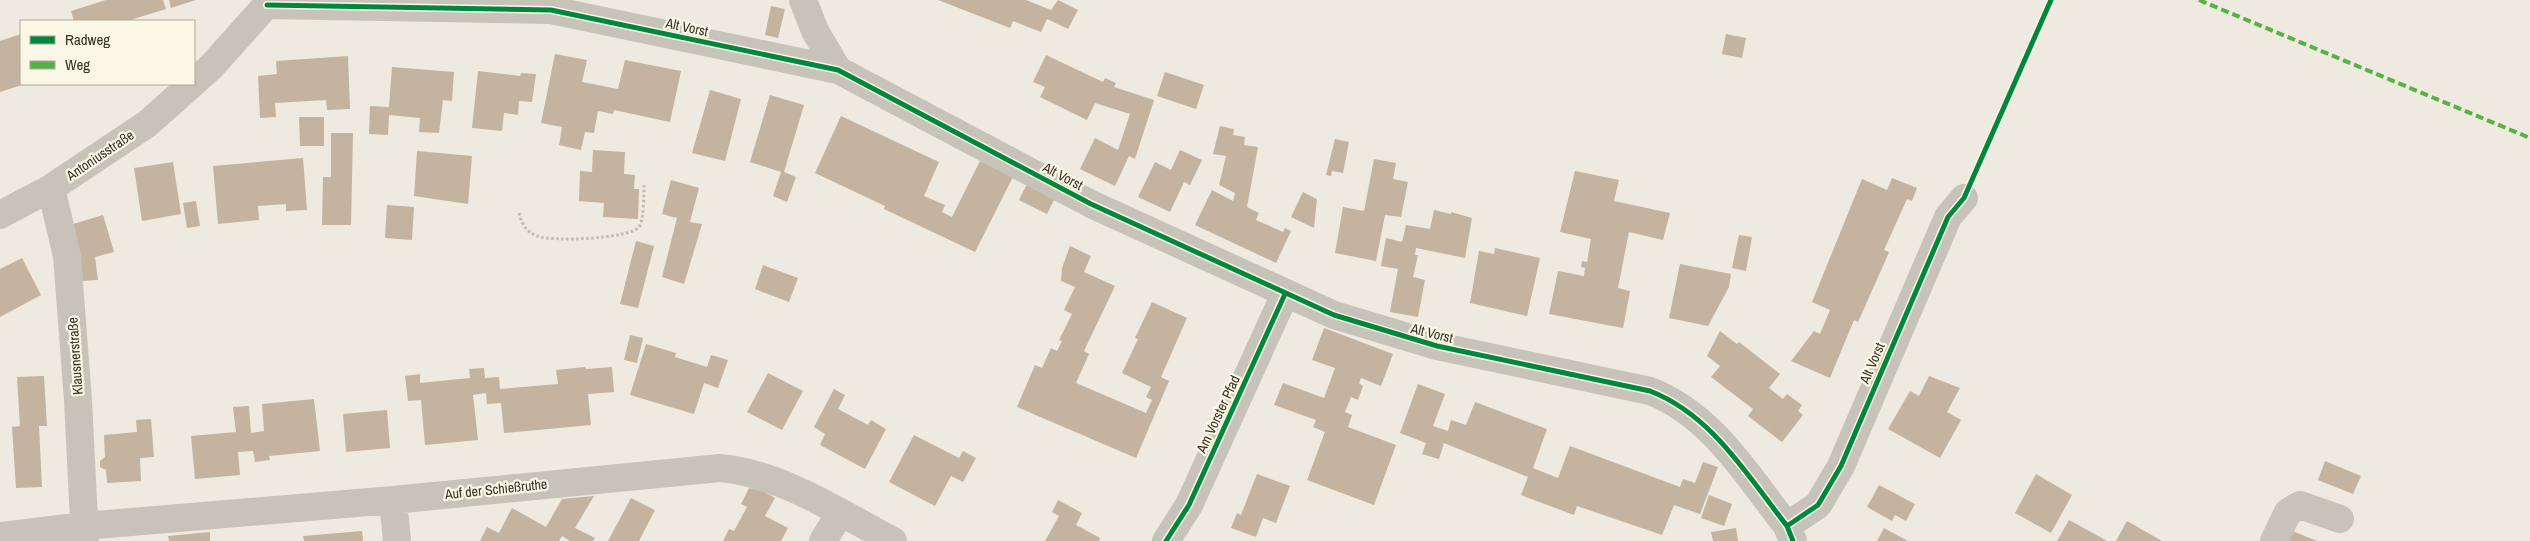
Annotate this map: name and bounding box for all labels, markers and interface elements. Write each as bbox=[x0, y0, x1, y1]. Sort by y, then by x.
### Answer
street label: Alt Vorst bbox=[663, 14, 710, 40]
legend bbox=[20, 20, 195, 85]
text: Radweg bbox=[65, 29, 110, 50]
text: Weg bbox=[65, 54, 90, 75]
street label: Antoniusstraße bbox=[62, 126, 137, 185]
street label: Alt Vorst bbox=[1039, 158, 1086, 194]
street label: Klausnerstraße bbox=[63, 317, 87, 395]
street label: Alt Vorst bbox=[1408, 319, 1455, 347]
street label: Alt Vorst bbox=[1855, 340, 1889, 387]
street label: Am Vorster Pfad bbox=[1192, 372, 1244, 457]
street label: Auf der Schießruthe bbox=[443, 475, 548, 503]

